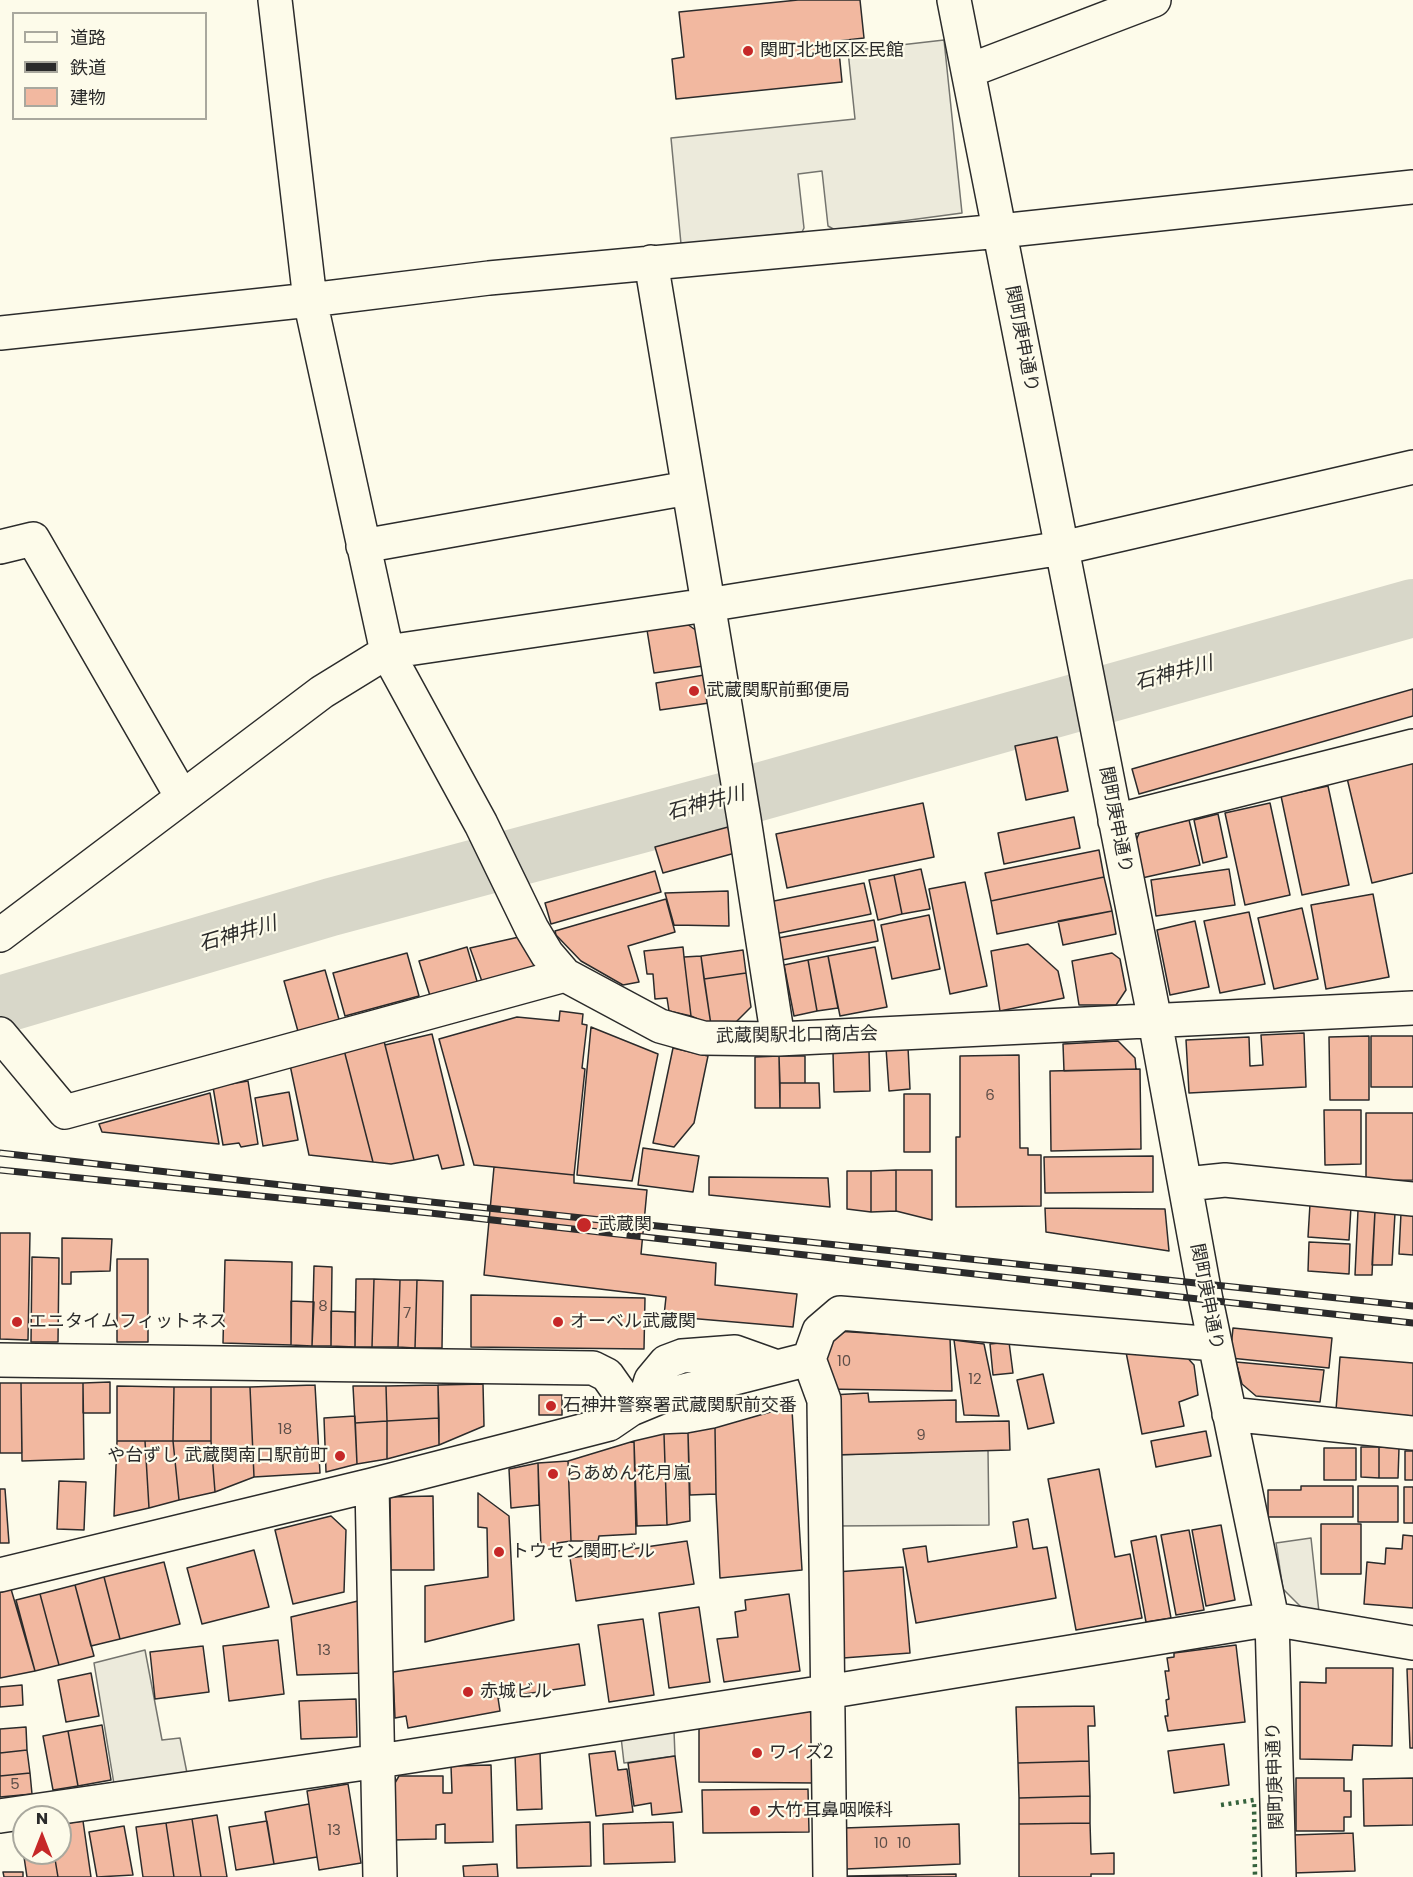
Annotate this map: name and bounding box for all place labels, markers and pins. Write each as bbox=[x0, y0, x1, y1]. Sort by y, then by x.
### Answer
place label: 関町北地区区民館 bbox=[760, 40, 904, 62]
marker: 関町北地区区民館 bbox=[741, 44, 755, 58]
place label: 武蔵関駅前郵便局 bbox=[706, 680, 850, 702]
marker: 武蔵関駅前郵便局 bbox=[687, 684, 701, 698]
place label: 武蔵関 bbox=[598, 1214, 652, 1236]
marker: 武蔵関 bbox=[575, 1216, 593, 1234]
place label: エニタイムフィットネス bbox=[29, 1311, 227, 1333]
place label: オーベル武蔵関 bbox=[570, 1311, 696, 1333]
marker: エニタイムフィットネス bbox=[10, 1315, 24, 1329]
marker: オーベル武蔵関 bbox=[551, 1315, 565, 1329]
place label: 石神井警察署武蔵関駅前交番 bbox=[563, 1395, 797, 1417]
marker: 石神井警察署武蔵関駅前交番 bbox=[544, 1399, 558, 1413]
place label: や台ずし 武蔵関南口駅前町 bbox=[107, 1445, 328, 1467]
marker: や台ずし 武蔵関南口駅前町 bbox=[333, 1449, 347, 1463]
place label: らあめん花月嵐 bbox=[565, 1463, 691, 1485]
marker: らあめん花月嵐 bbox=[546, 1467, 560, 1481]
place label: トウセン関町ビル bbox=[511, 1541, 655, 1563]
marker: トウセン関町ビル bbox=[492, 1545, 506, 1559]
place label: 赤城ビル bbox=[480, 1681, 552, 1703]
marker: 赤城ビル bbox=[461, 1685, 475, 1699]
place label: ワイズ2 bbox=[769, 1742, 833, 1764]
marker: ワイズ2 bbox=[750, 1746, 764, 1760]
place label: 大竹耳鼻咽喉科 bbox=[767, 1800, 893, 1822]
marker: 大竹耳鼻咽喉科 bbox=[748, 1804, 762, 1818]

